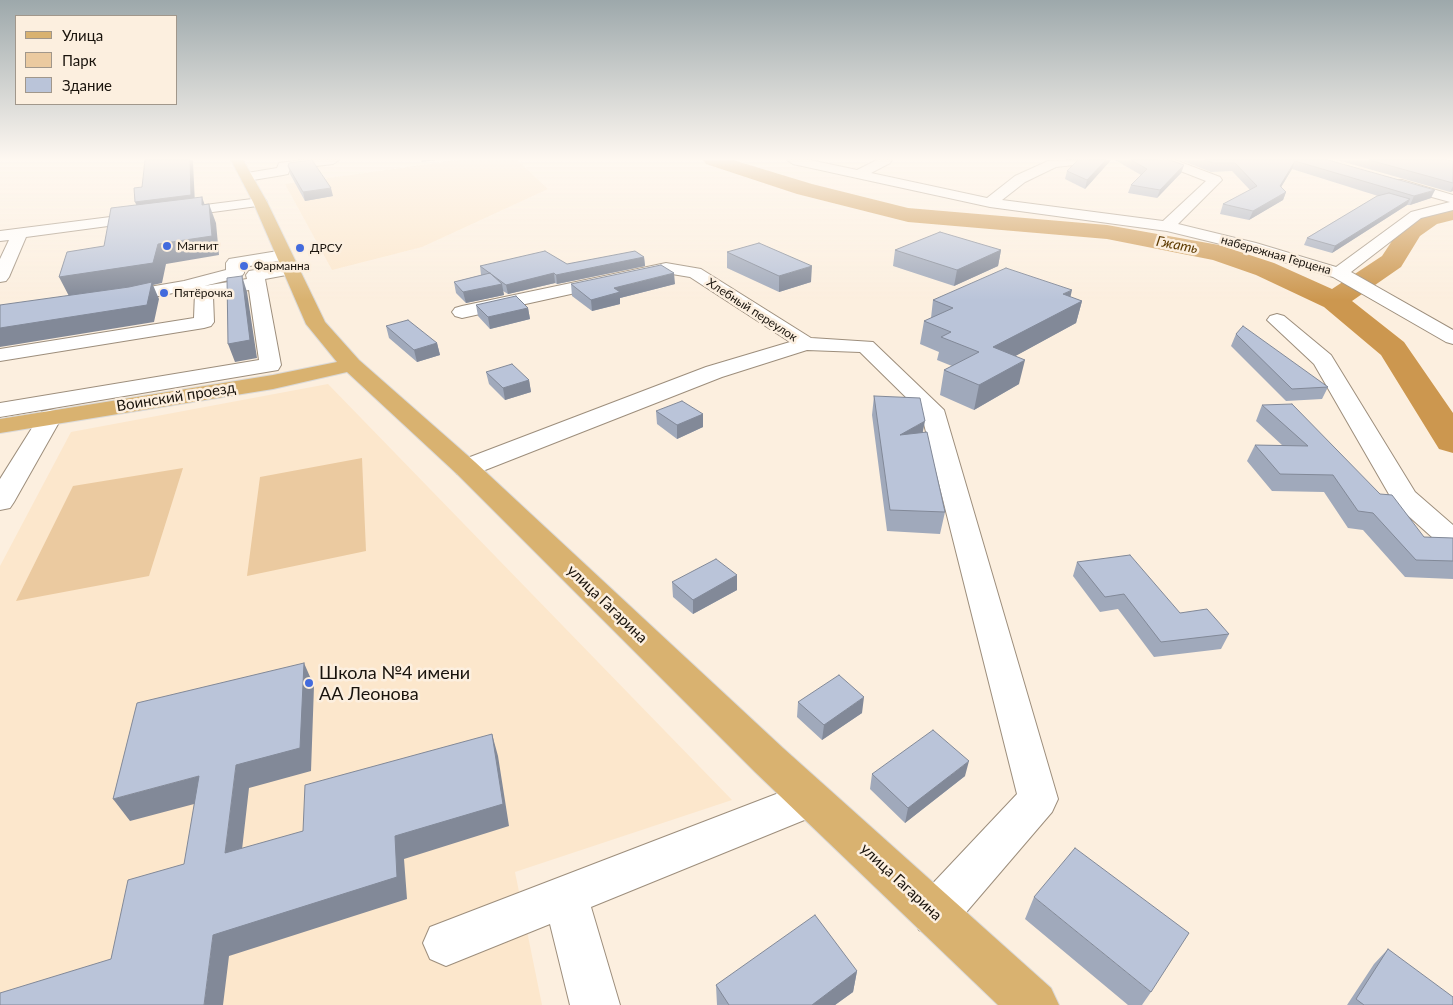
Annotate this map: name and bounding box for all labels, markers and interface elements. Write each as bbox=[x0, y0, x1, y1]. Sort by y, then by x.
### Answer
legend bbox=[15, 15, 178, 105]
text: Улица bbox=[62, 26, 103, 44]
text: Парк bbox=[62, 51, 96, 69]
text: Здание bbox=[62, 76, 112, 94]
street label: набережная Герцена bbox=[1219, 232, 1333, 278]
water label: Гжать bbox=[1155, 233, 1199, 257]
place label: Магнит bbox=[177, 239, 219, 253]
marker: Магнит bbox=[161, 240, 173, 252]
place label: ДРСУ bbox=[310, 241, 342, 255]
marker: ДРСУ bbox=[294, 242, 306, 254]
place label: Фарманна bbox=[254, 259, 310, 273]
marker: Фарманна bbox=[238, 260, 250, 272]
street label: Хлебный переулок bbox=[704, 275, 800, 345]
place label: Пятёрочка bbox=[174, 286, 233, 300]
marker: Пятёрочка bbox=[158, 287, 170, 299]
street label: Воинский проезд bbox=[115, 379, 237, 415]
street label: улица Гагарина bbox=[563, 561, 651, 647]
place label: Школа №4 имени АА Леонова bbox=[319, 662, 470, 704]
marker: Школа №4 имени АА Леонова bbox=[303, 677, 315, 689]
street label: улица Гагарина bbox=[857, 840, 945, 924]

